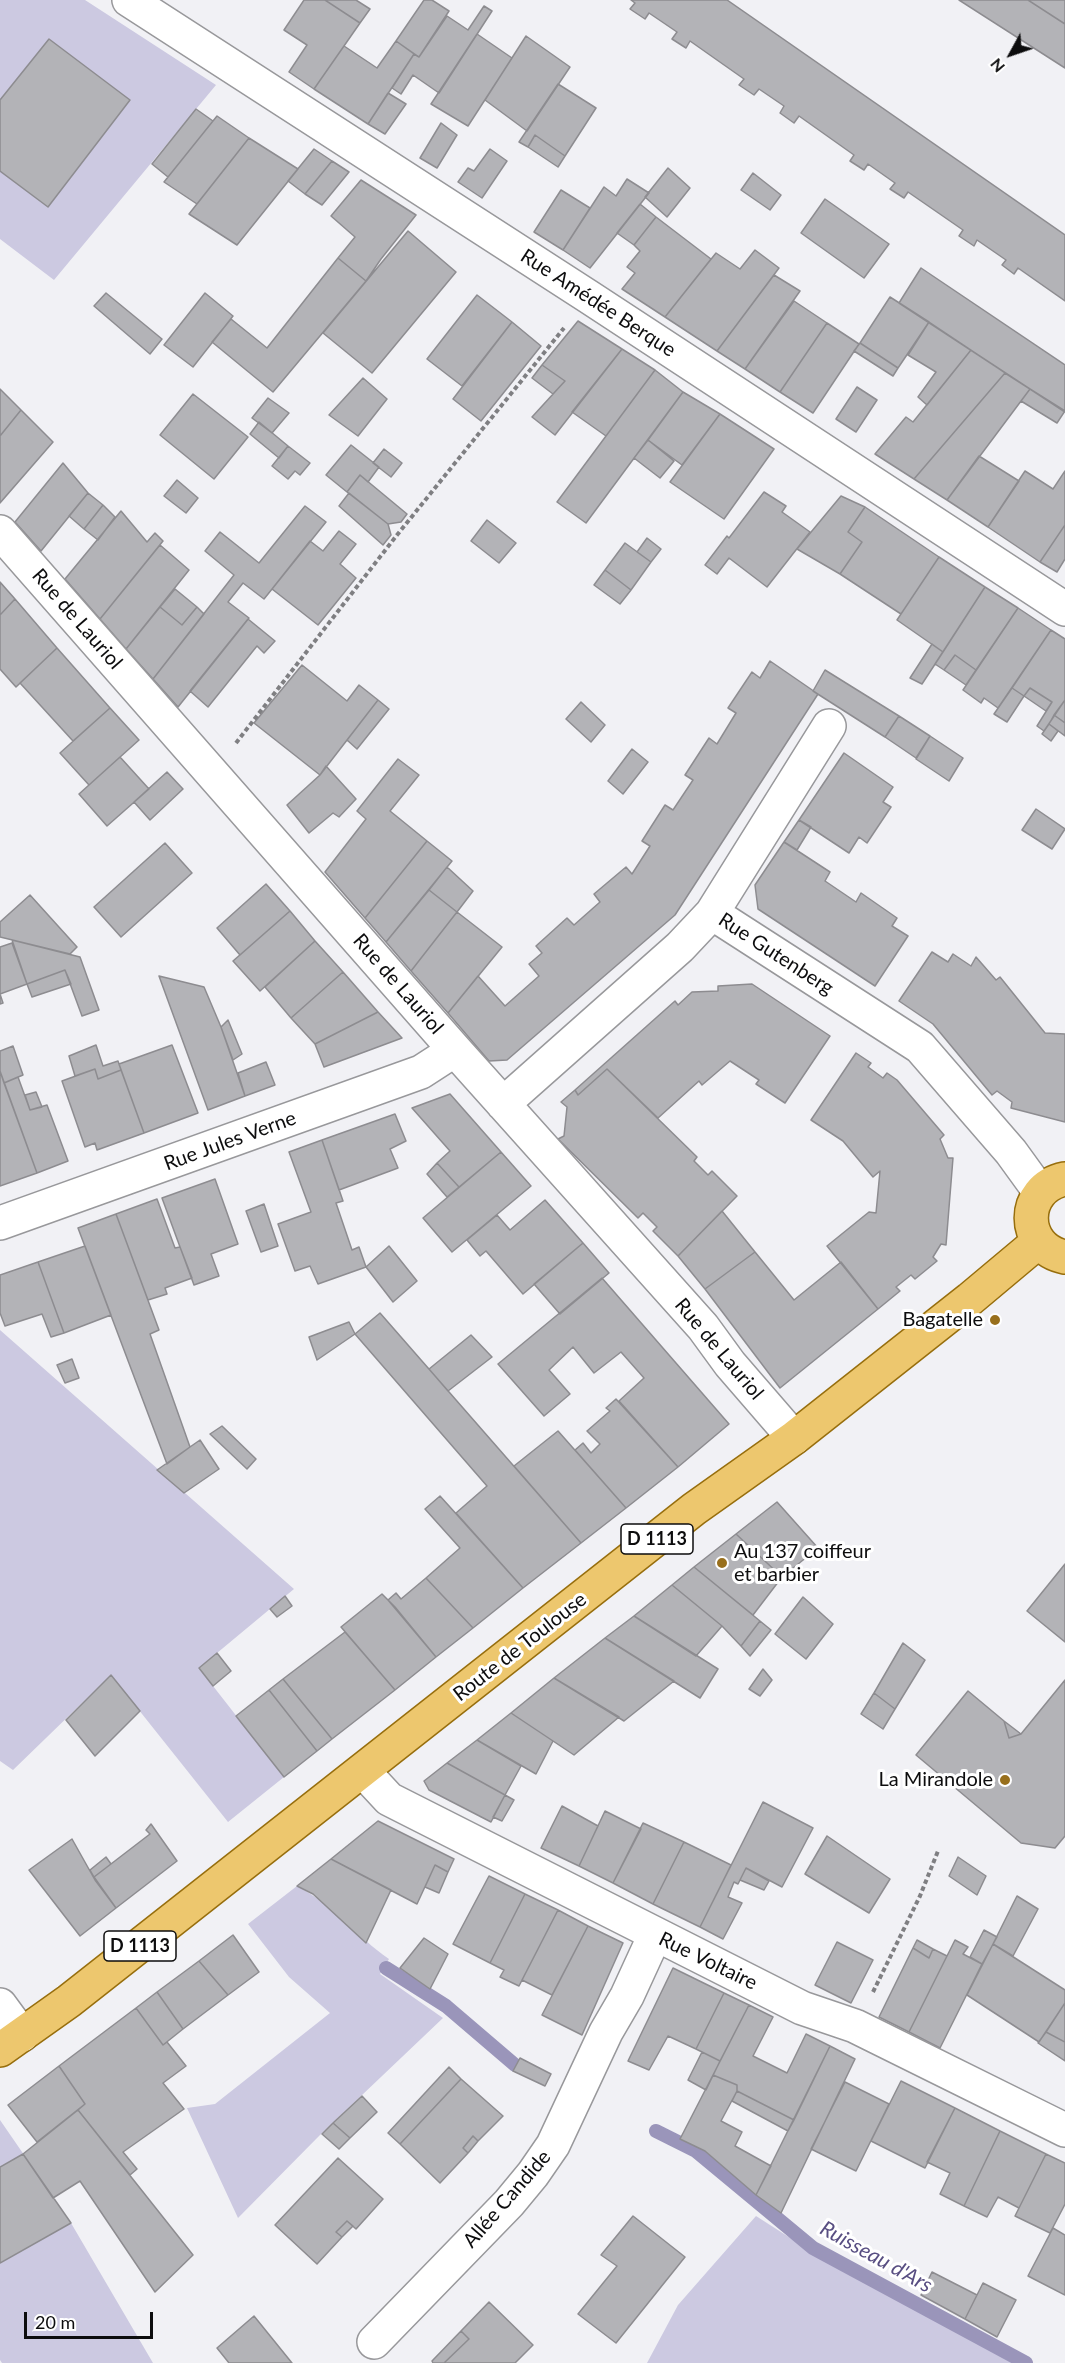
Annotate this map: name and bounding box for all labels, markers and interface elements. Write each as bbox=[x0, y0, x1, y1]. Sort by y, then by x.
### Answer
north arrow bbox=[981, 24, 1041, 84]
text: N bbox=[986, 55, 1008, 77]
street label: Rue Amédée Berque bbox=[516, 244, 680, 362]
street label: Rue de Lauriol bbox=[27, 564, 127, 674]
street label: Rue Gutenberg bbox=[714, 908, 838, 1000]
street label: Rue de Lauriol bbox=[348, 929, 448, 1039]
street label: Rue Jules Verne bbox=[161, 1106, 299, 1176]
street label: Rue de Lauriol bbox=[670, 1293, 768, 1405]
place label: Bagatelle bbox=[902, 1308, 983, 1332]
marker: Bagatelle bbox=[988, 1313, 1002, 1327]
road number: D 1113 bbox=[621, 1524, 693, 1554]
place label: Au 137 coiffeur et barbier bbox=[734, 1540, 871, 1587]
marker: Au 137 coiffeur et barbier bbox=[715, 1556, 729, 1570]
street label: Route de Toulouse bbox=[449, 1588, 591, 1706]
place label: La Mirandole bbox=[878, 1768, 993, 1792]
marker: La Mirandole bbox=[998, 1773, 1012, 1787]
street label: Rue Voltaire bbox=[655, 1927, 761, 1995]
road number: D 1113 bbox=[104, 1931, 176, 1961]
street label: Allée Candide bbox=[458, 2145, 556, 2253]
water label: Ruisseau d'Ars bbox=[816, 2216, 936, 2298]
scale bar bbox=[27, 2300, 156, 2338]
text: 20 m bbox=[35, 2311, 75, 2333]

